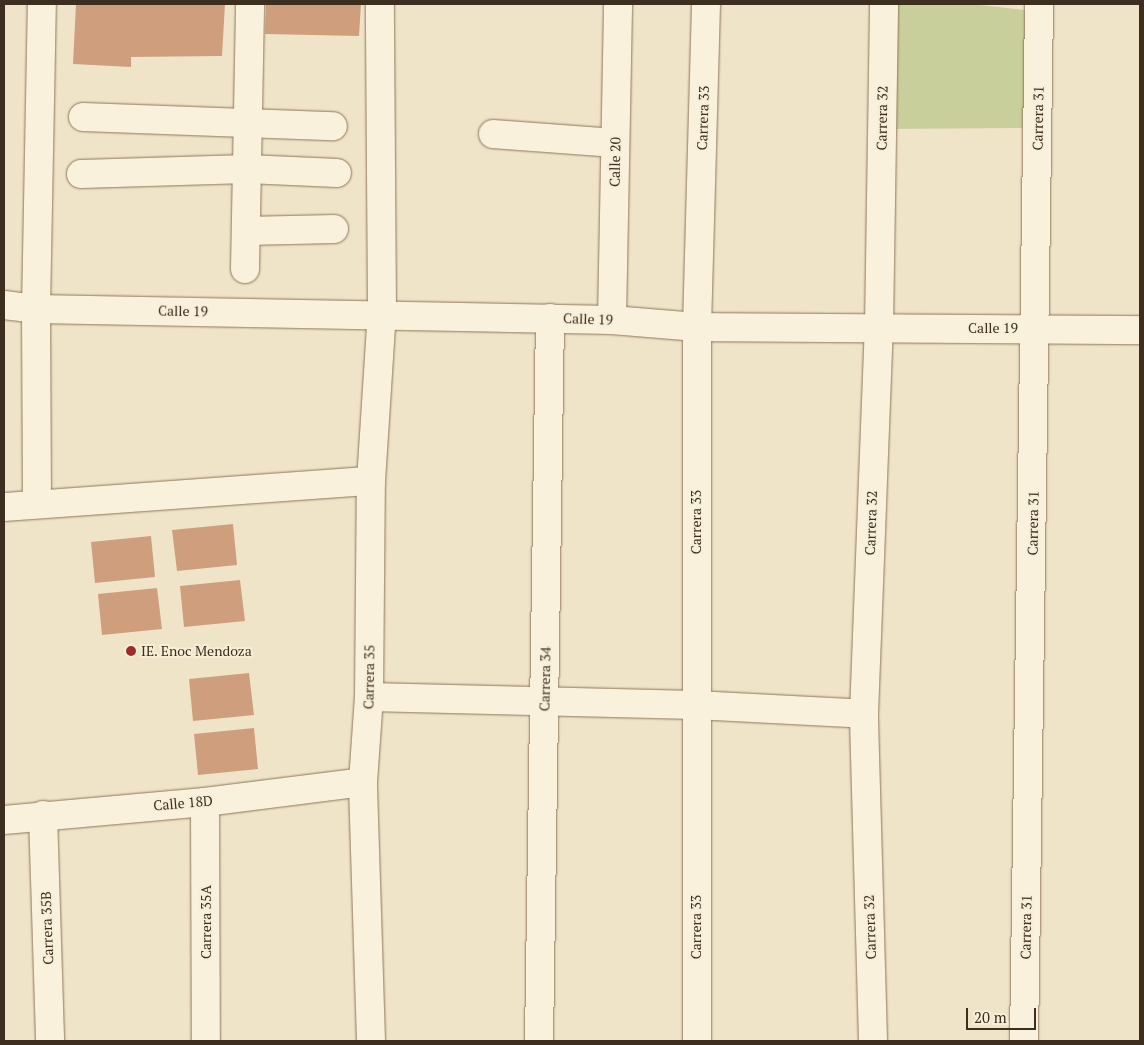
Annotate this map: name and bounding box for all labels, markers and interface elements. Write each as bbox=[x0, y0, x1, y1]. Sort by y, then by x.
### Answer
street label: Carrera 33 bbox=[693, 85, 713, 151]
street label: Carrera 32 bbox=[873, 86, 891, 150]
street label: Carrera 31 bbox=[1029, 86, 1047, 150]
street label: Calle 20 bbox=[606, 137, 624, 187]
street label: Calle 19 bbox=[158, 302, 208, 320]
street label: Calle 19 bbox=[563, 310, 613, 328]
street label: Calle 19 bbox=[968, 320, 1018, 336]
street label: Carrera 33 bbox=[688, 490, 704, 554]
street label: Carrera 32 bbox=[861, 490, 881, 556]
street label: Carrera 31 bbox=[1024, 491, 1042, 555]
place label: IE. Enoc Mendoza bbox=[141, 643, 252, 659]
marker: IE. Enoc Mendoza bbox=[125, 645, 137, 657]
street label: Carrera 35 bbox=[360, 645, 378, 709]
street label: Carrera 34 bbox=[536, 647, 554, 711]
street label: Calle 18D bbox=[152, 792, 214, 814]
street label: Carrera 35A bbox=[198, 885, 214, 959]
street label: Carrera 35B bbox=[37, 891, 57, 965]
street label: Carrera 32 bbox=[860, 894, 880, 960]
street label: Carrera 33 bbox=[688, 895, 704, 959]
street label: Carrera 31 bbox=[1017, 895, 1035, 959]
scale bar bbox=[969, 998, 1039, 1030]
text: 20 m bbox=[974, 1007, 1007, 1027]

